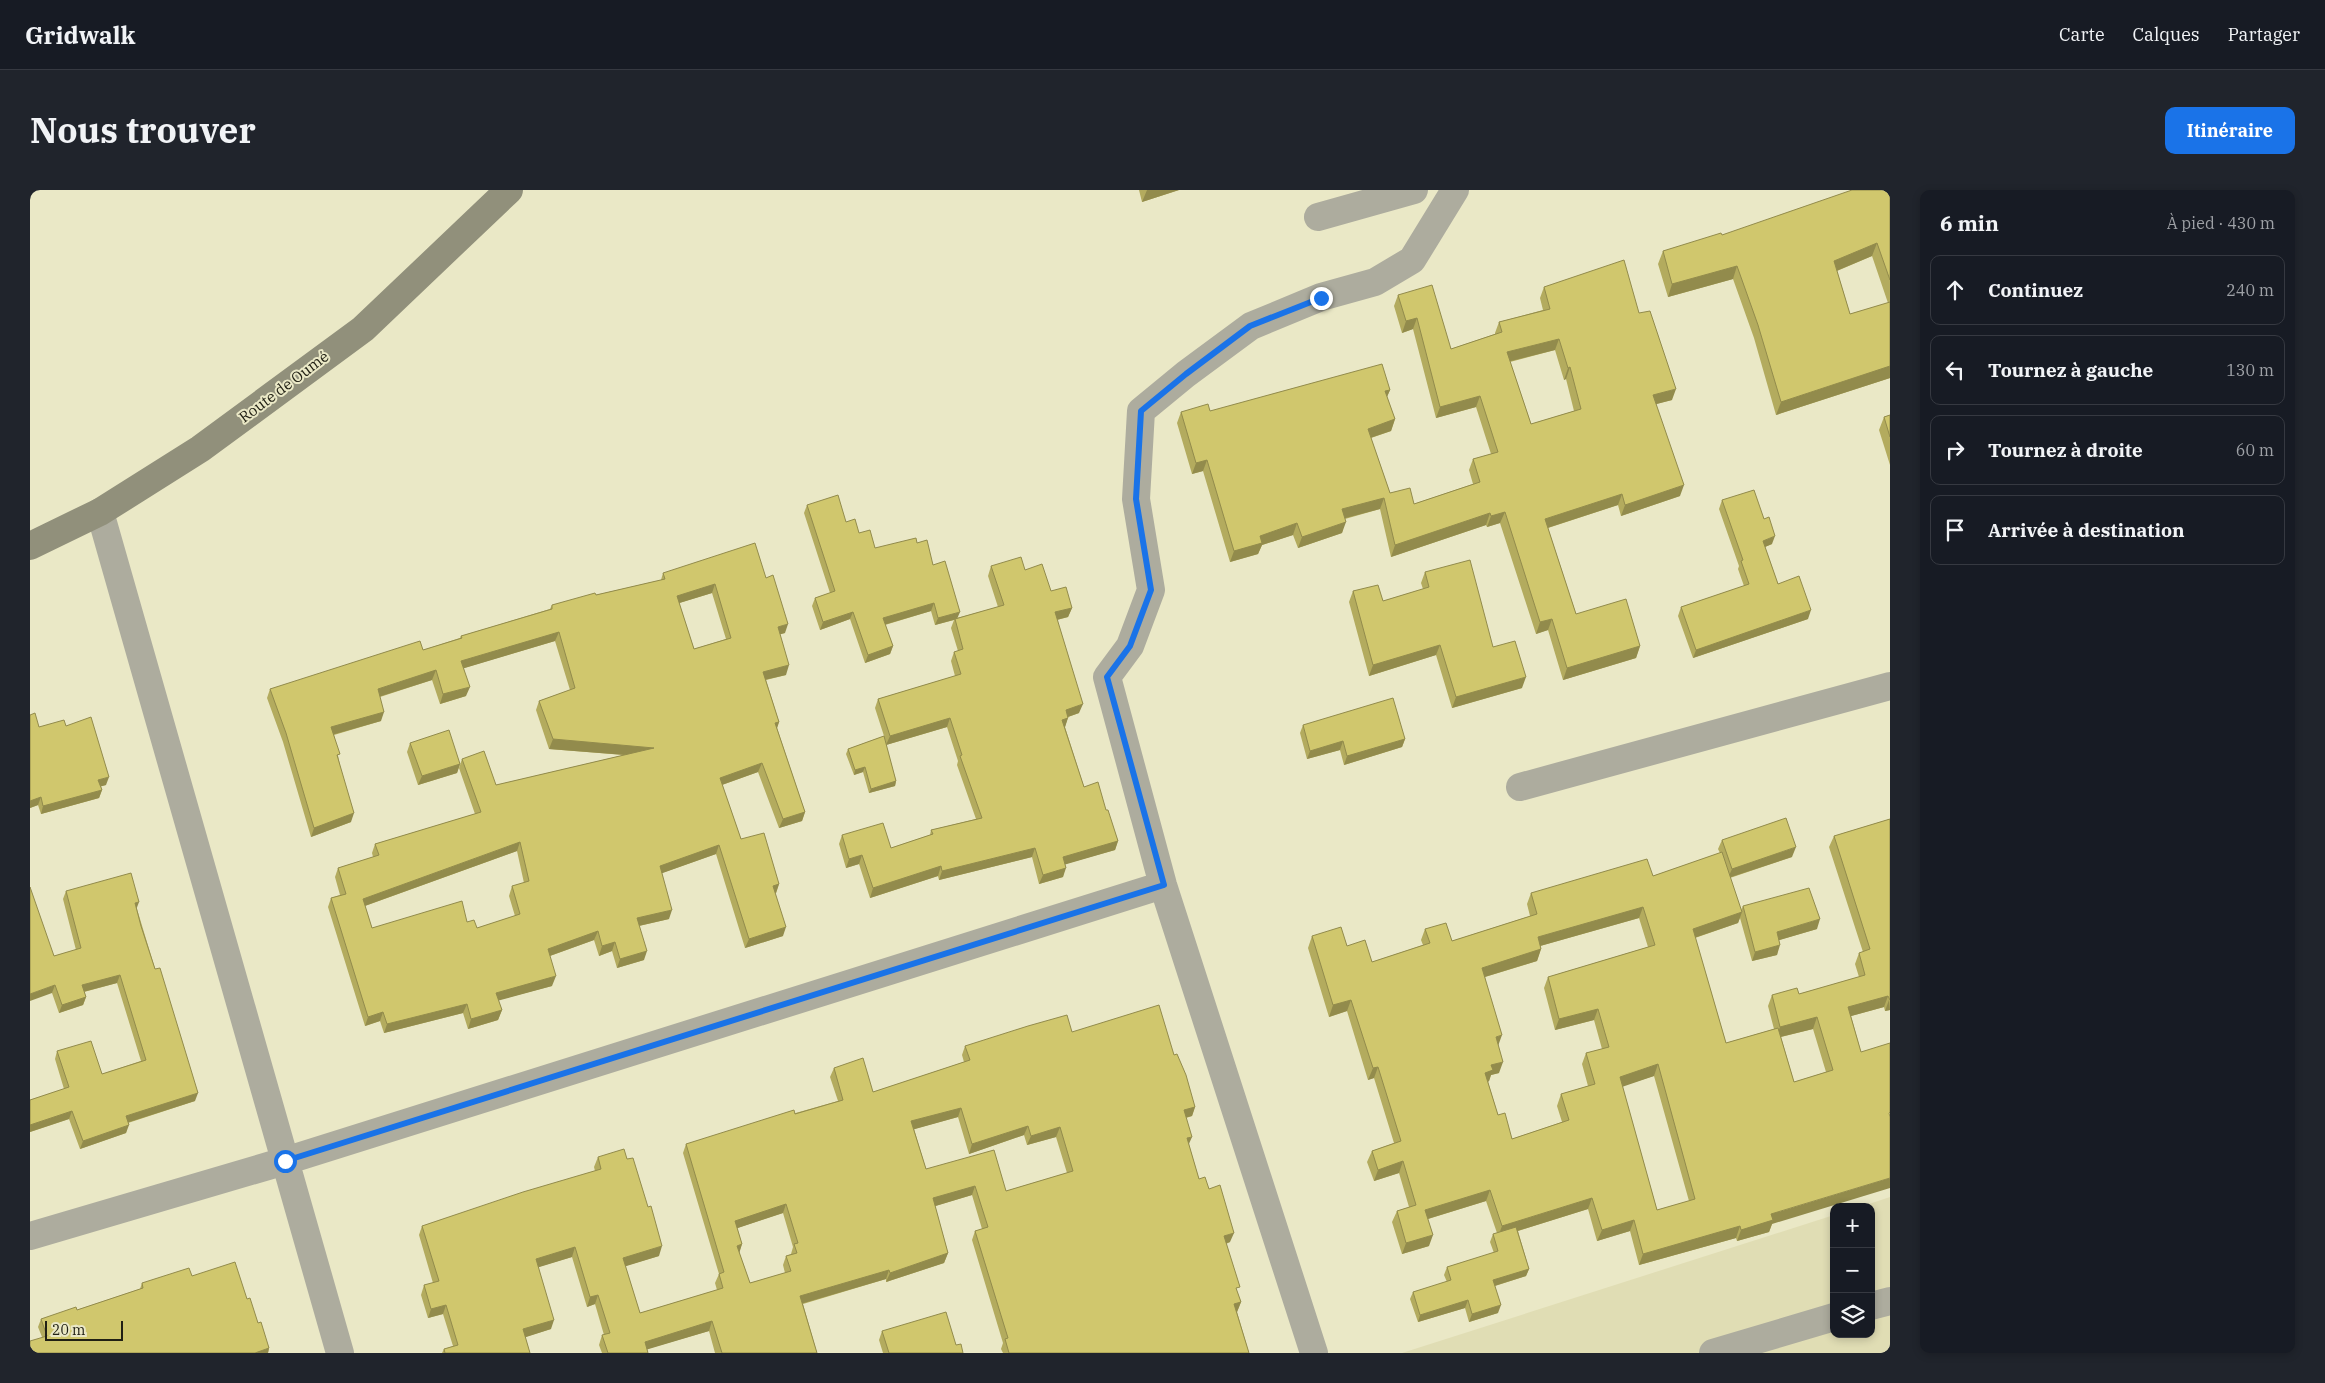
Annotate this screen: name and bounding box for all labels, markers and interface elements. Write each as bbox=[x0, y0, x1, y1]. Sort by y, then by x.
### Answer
text: Gridwalk bbox=[25, 19, 135, 51]
text: Carte bbox=[2059, 23, 2105, 46]
text: Calques bbox=[2133, 23, 2200, 46]
text: Partager bbox=[2228, 23, 2300, 46]
text: Nous trouver bbox=[30, 107, 256, 153]
button: Itinéraire bbox=[2165, 107, 2295, 154]
text: 6 min bbox=[1940, 209, 1999, 237]
text: À pied · 430 m bbox=[2167, 213, 2275, 233]
icon: ahead bbox=[1941, 276, 1969, 304]
text: Continuez bbox=[1988, 278, 2083, 302]
text: 240 m bbox=[2226, 280, 2274, 300]
route end bbox=[1310, 287, 1333, 310]
street label: Route de Oumé bbox=[235, 347, 332, 427]
icon: left bbox=[1941, 356, 1969, 384]
text: Tournez à gauche bbox=[1988, 358, 2153, 382]
text: 130 m bbox=[2226, 360, 2274, 380]
icon: right bbox=[1941, 436, 1969, 464]
text: Tournez à droite bbox=[1988, 438, 2143, 462]
text: 60 m bbox=[2236, 440, 2274, 460]
icon: arrive bbox=[1941, 516, 1969, 544]
text: Arrivée à destination bbox=[1988, 518, 2185, 542]
route start bbox=[274, 1150, 297, 1173]
map controls bbox=[1830, 1203, 1875, 1338]
button: + bbox=[1830, 1203, 1875, 1248]
button: − bbox=[1830, 1248, 1875, 1293]
button: layers bbox=[1830, 1293, 1875, 1338]
scale bar bbox=[45, 1318, 122, 1341]
text: 20 m bbox=[52, 1321, 85, 1339]

